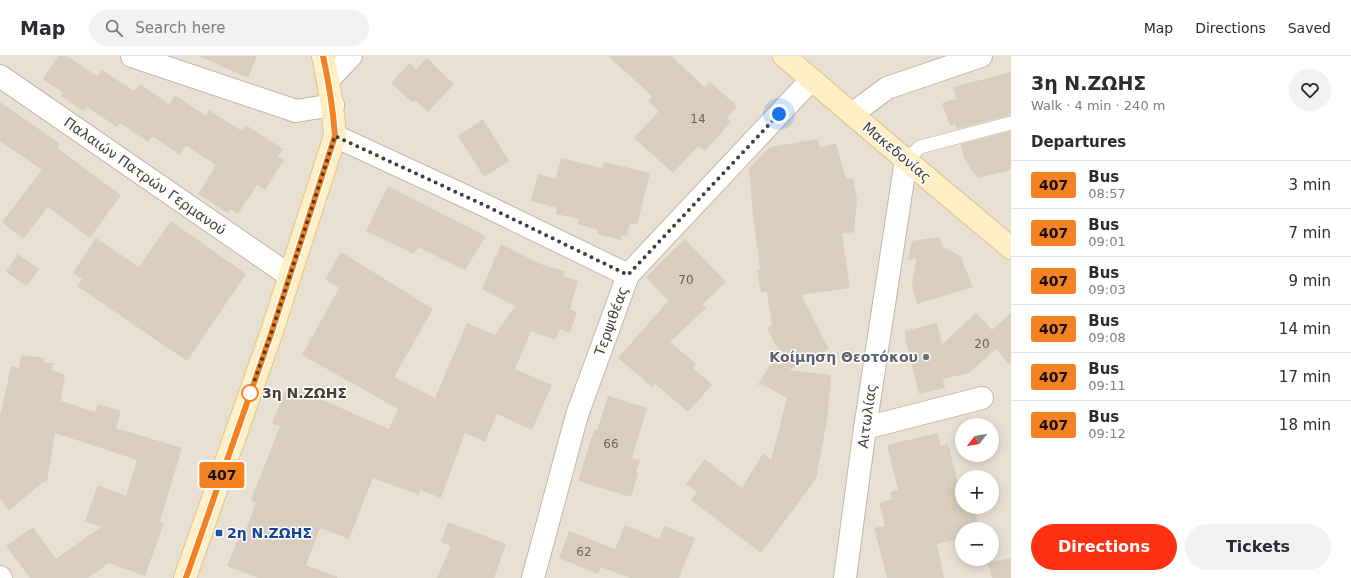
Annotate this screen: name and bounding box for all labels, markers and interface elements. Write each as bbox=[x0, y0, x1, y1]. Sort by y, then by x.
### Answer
search box bbox=[89, 10, 369, 46]
text: Map bbox=[20, 17, 65, 39]
icon: search bbox=[103, 17, 125, 39]
text: Search here bbox=[135, 19, 225, 37]
text: Map bbox=[1144, 20, 1173, 36]
text: Directions bbox=[1195, 20, 1266, 36]
text: Saved bbox=[1288, 20, 1331, 36]
button: heart bbox=[1289, 69, 1331, 111]
text: 3η Ν.ΖΩΗΣ bbox=[1031, 72, 1146, 94]
text: Walk · 4 min · 240 m bbox=[1031, 98, 1165, 113]
your location bbox=[769, 104, 789, 124]
house number: 14 bbox=[690, 112, 706, 126]
street label: Παλαιών Πατρών Γερμανού bbox=[61, 114, 229, 238]
street label: Μακεδονίας bbox=[860, 119, 934, 185]
text: Departures bbox=[1031, 133, 1126, 151]
text: Bus bbox=[1088, 168, 1119, 186]
text: 3 min bbox=[1288, 176, 1331, 194]
text: 407 bbox=[1039, 177, 1068, 193]
text: 08:57 bbox=[1088, 186, 1126, 201]
text: Bus bbox=[1088, 216, 1119, 234]
text: 7 min bbox=[1288, 224, 1331, 242]
text: 407 bbox=[1039, 225, 1068, 241]
text: 09:01 bbox=[1088, 234, 1126, 249]
text: Bus bbox=[1088, 264, 1119, 282]
text: 9 min bbox=[1288, 272, 1331, 290]
house number: 70 bbox=[678, 273, 694, 287]
text: 407 bbox=[1039, 273, 1068, 289]
text: 09:03 bbox=[1088, 282, 1126, 297]
street label: Τερψιθέας bbox=[591, 284, 631, 359]
text: Bus bbox=[1088, 312, 1119, 330]
text: 14 min bbox=[1279, 320, 1331, 338]
text: 407 bbox=[1039, 321, 1068, 337]
text: 09:08 bbox=[1088, 330, 1126, 345]
house number: 20 bbox=[974, 337, 990, 351]
place label: Κοίμηση Θεοτόκου bbox=[769, 349, 918, 365]
marker: Κοίμηση Θεοτόκου bbox=[921, 352, 931, 362]
text: Bus bbox=[1088, 360, 1119, 378]
text: 17 min bbox=[1279, 368, 1331, 386]
text: 407 bbox=[1039, 369, 1068, 385]
text: 09:11 bbox=[1088, 378, 1126, 393]
street label: Αιτωλίας bbox=[855, 383, 879, 449]
marker: 3η Ν.ΖΩΗΣ bbox=[241, 384, 259, 402]
place label: 3η Ν.ΖΩΗΣ bbox=[262, 385, 347, 401]
text: Bus bbox=[1088, 408, 1119, 426]
text: 18 min bbox=[1279, 416, 1331, 434]
text: 407 bbox=[1039, 417, 1068, 433]
north arrow bbox=[955, 418, 999, 462]
map controls bbox=[955, 418, 999, 566]
text: 09:12 bbox=[1088, 426, 1126, 441]
house number: 66 bbox=[603, 437, 619, 451]
line badge: 407 bbox=[199, 462, 245, 488]
text: 407 bbox=[207, 467, 237, 483]
button: + bbox=[955, 470, 999, 514]
button: − bbox=[955, 522, 999, 566]
button: Directions bbox=[1031, 524, 1177, 570]
button: Tickets bbox=[1185, 524, 1331, 570]
place label: 2η Ν.ΖΩΗΣ bbox=[227, 525, 312, 541]
marker: 2η Ν.ΖΩΗΣ bbox=[214, 528, 224, 538]
house number: 62 bbox=[576, 545, 592, 559]

